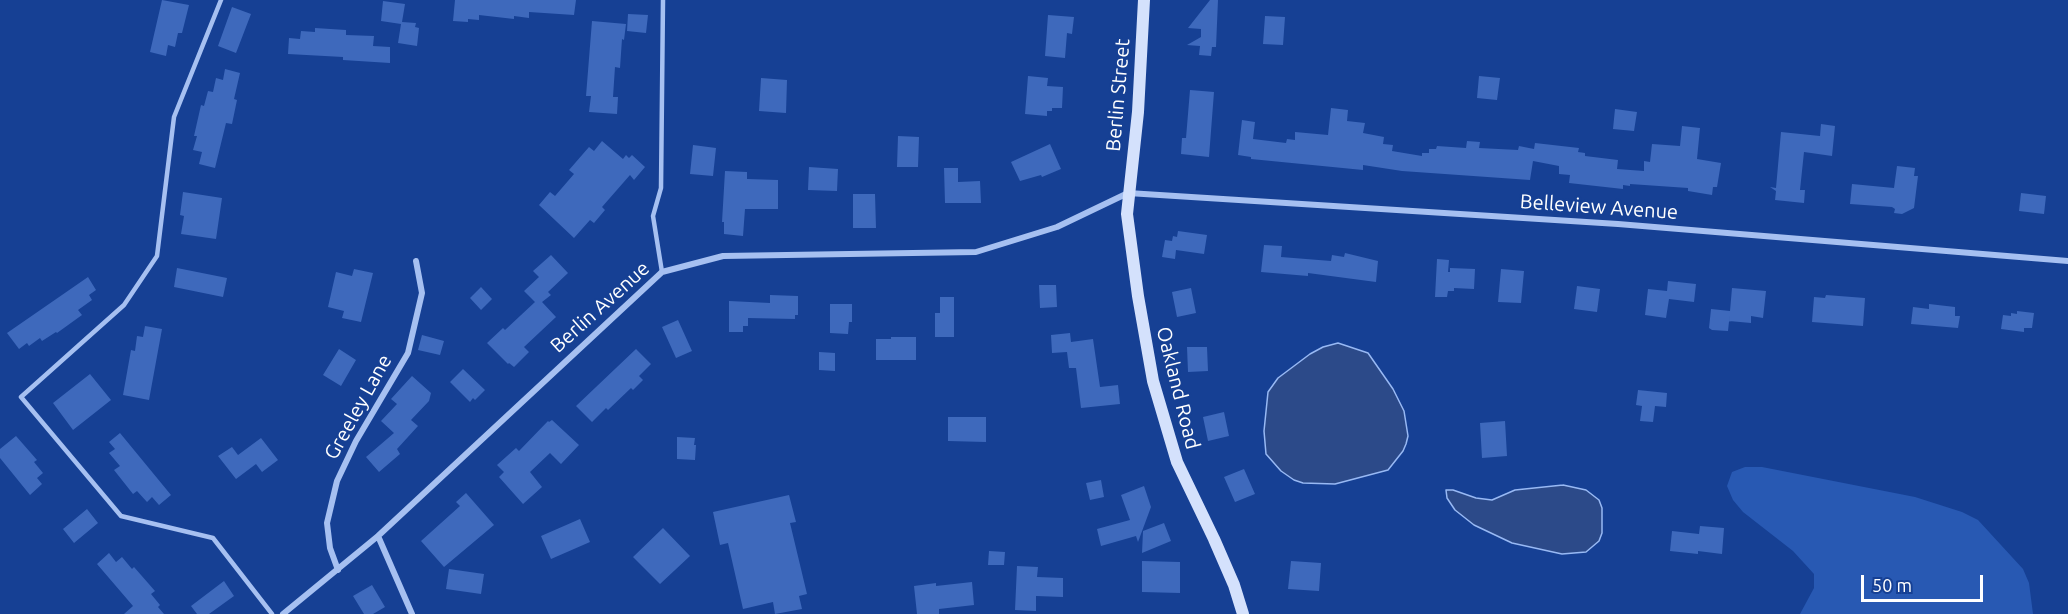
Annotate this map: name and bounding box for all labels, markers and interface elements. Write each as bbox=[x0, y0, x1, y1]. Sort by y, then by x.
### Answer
street label: Berlin Street bbox=[1101, 38, 1135, 152]
street label: Belleview Avenue bbox=[1519, 190, 1679, 224]
street label: Berlin Avenue bbox=[546, 256, 654, 358]
street label: Oakland Road bbox=[1151, 324, 1205, 452]
street label: Greeley Lane bbox=[319, 350, 397, 464]
scale bar bbox=[1864, 563, 1986, 601]
text: 50 m bbox=[1872, 575, 1912, 595]

